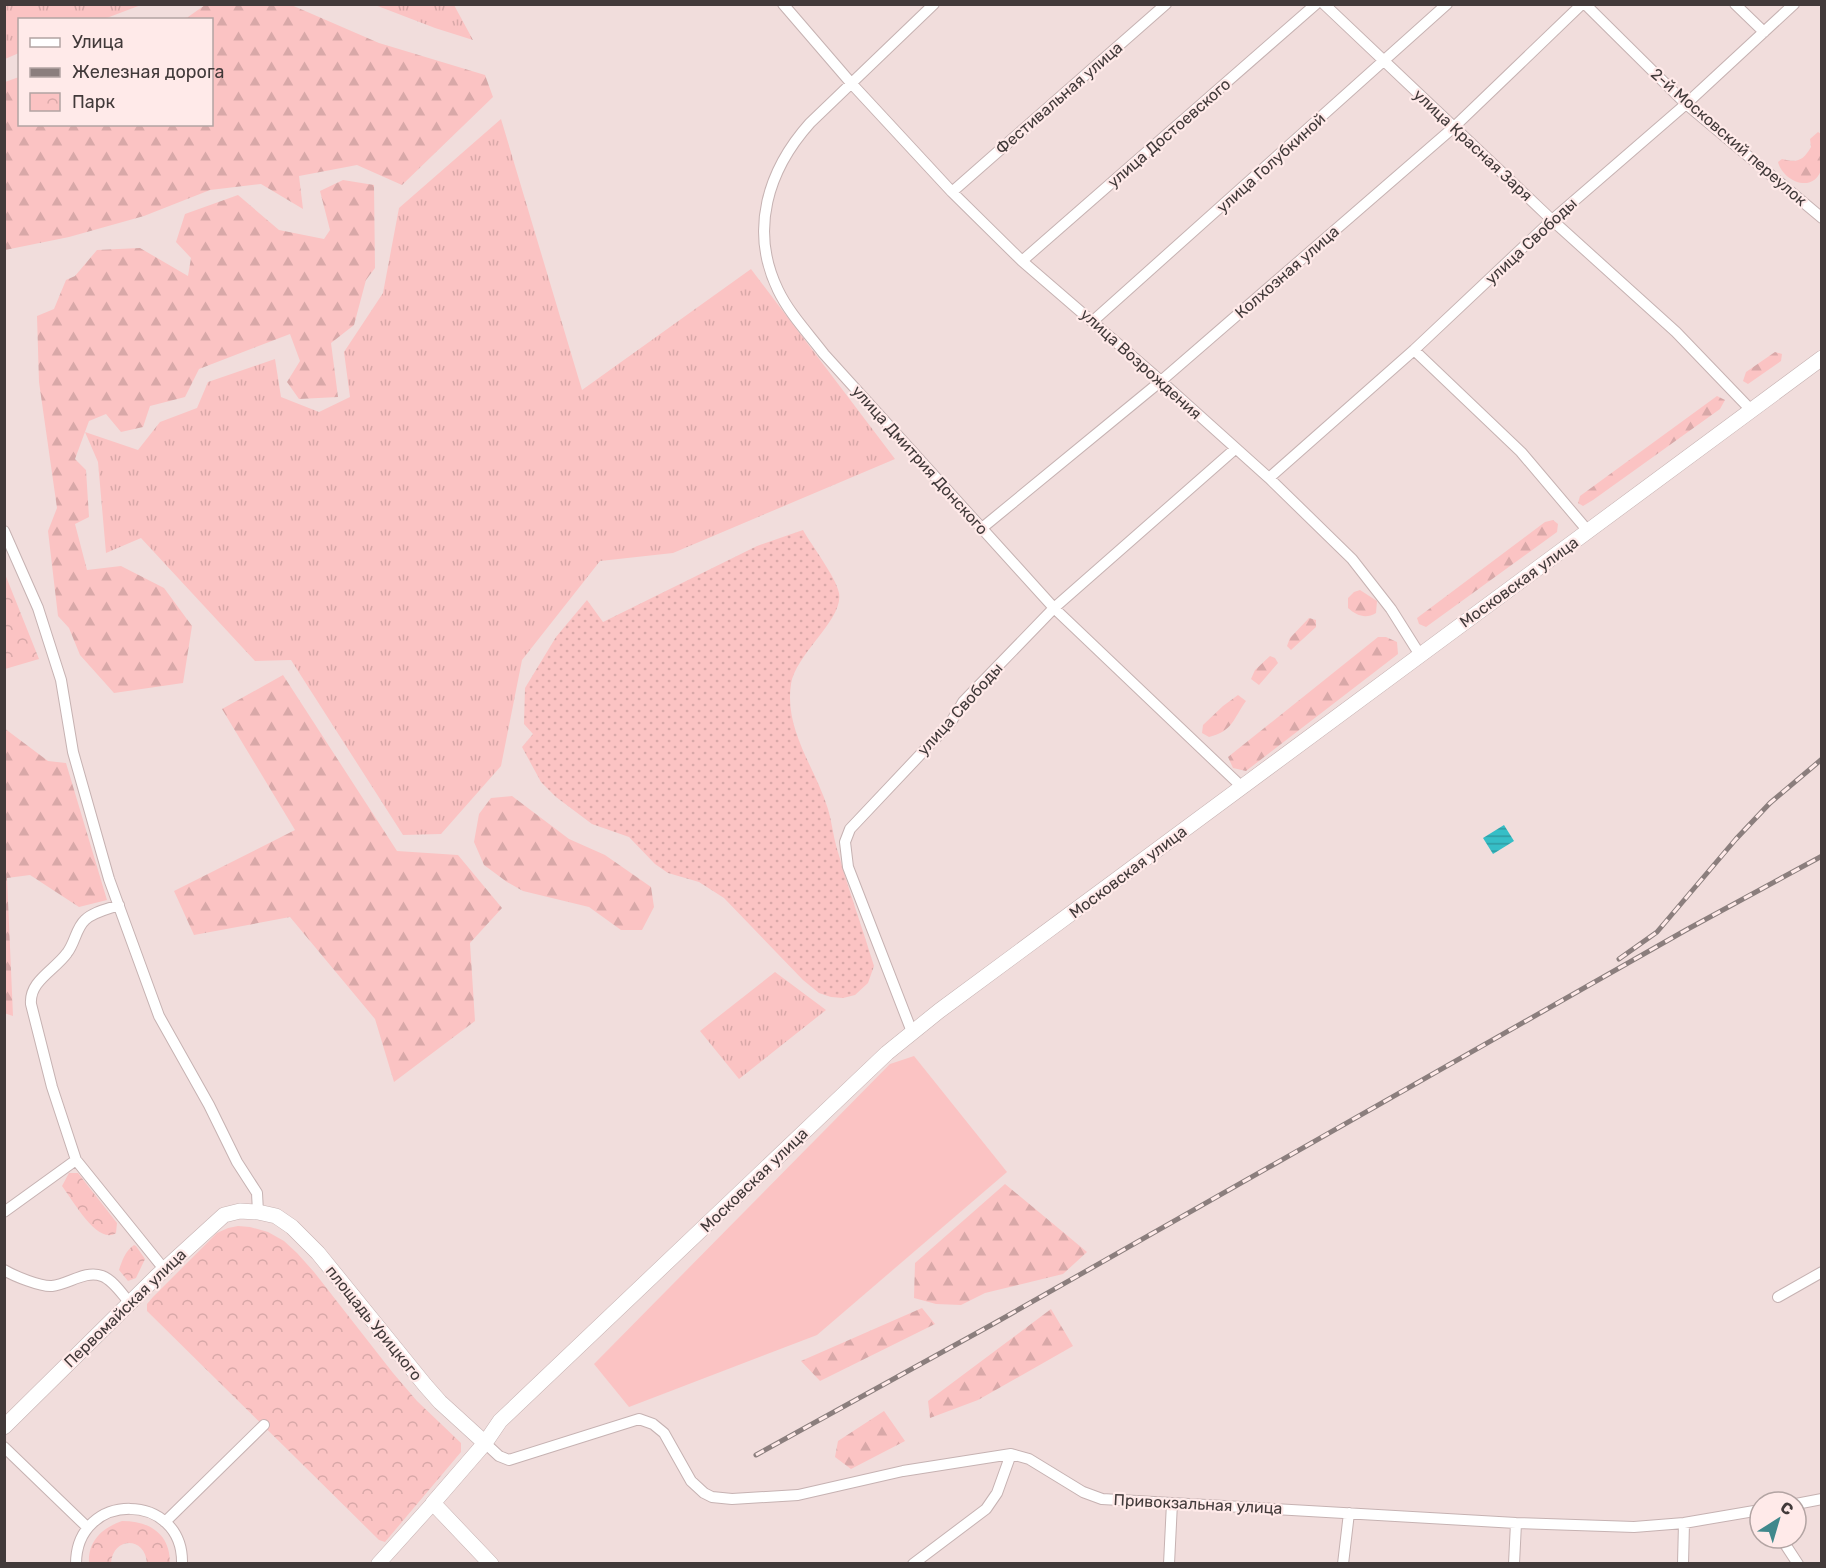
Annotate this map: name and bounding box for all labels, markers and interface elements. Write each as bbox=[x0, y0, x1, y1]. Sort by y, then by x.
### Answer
legend bbox=[18, 18, 213, 126]
text: Улица bbox=[72, 31, 124, 53]
street label: Фестивальная улица bbox=[992, 38, 1126, 158]
text: Железная дорога bbox=[72, 61, 225, 83]
street label: 2-й Московский переулок bbox=[1647, 64, 1811, 210]
street label: улица Достоевского bbox=[1104, 74, 1234, 192]
street label: улица Красная Заря bbox=[1410, 85, 1536, 205]
text: Парк bbox=[72, 91, 116, 113]
street label: улица Голубкиной bbox=[1213, 109, 1329, 217]
street label: улица Свободы bbox=[1481, 194, 1581, 288]
street label: Колхозная улица bbox=[1231, 222, 1343, 322]
street label: улица Возрождения bbox=[1077, 305, 1205, 423]
street label: улица Дмитрия Донского bbox=[848, 381, 992, 539]
street label: Московская улица bbox=[1456, 533, 1582, 631]
street label: улица Свободы bbox=[913, 659, 1007, 759]
street label: Московская улица bbox=[1066, 822, 1190, 922]
street label: Московская улица bbox=[696, 1124, 812, 1236]
street label: Первомайская улица bbox=[60, 1245, 190, 1371]
street label: площадь Урицкого bbox=[322, 1262, 426, 1384]
street label: Привокзальная улица bbox=[1113, 1490, 1283, 1518]
north arrow bbox=[1748, 1490, 1808, 1550]
text: С bbox=[1777, 1497, 1797, 1519]

